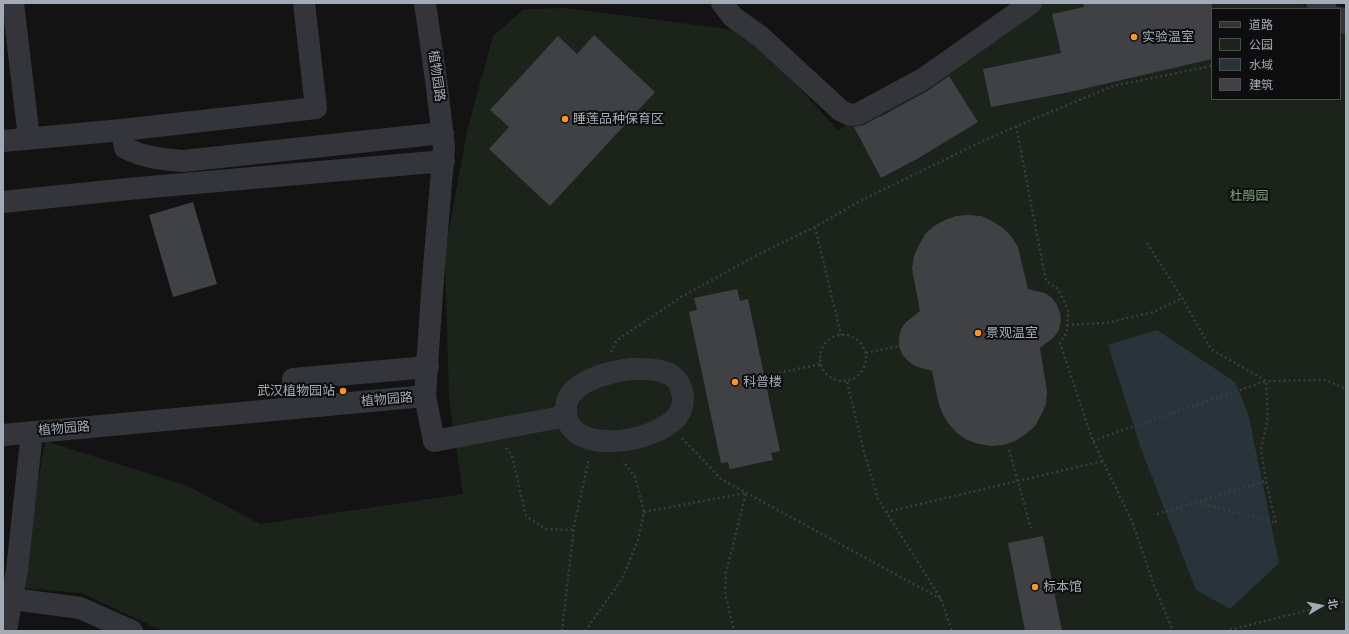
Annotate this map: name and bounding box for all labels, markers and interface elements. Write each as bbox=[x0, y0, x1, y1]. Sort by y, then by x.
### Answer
legend bbox=[1211, 8, 1341, 100]
text: 道路 bbox=[1249, 17, 1273, 33]
place label: 实验温室 bbox=[1142, 29, 1194, 45]
marker: 实验温室 bbox=[1129, 32, 1139, 42]
text: 公园 bbox=[1249, 37, 1273, 53]
street label: 植物园路 bbox=[425, 49, 447, 103]
text: 水域 bbox=[1249, 57, 1273, 73]
text: 建筑 bbox=[1249, 77, 1273, 93]
place label: 睡莲品种保育区 bbox=[573, 111, 664, 127]
marker: 睡莲品种保育区 bbox=[560, 114, 570, 124]
park label: 杜鹃园 bbox=[1230, 188, 1268, 204]
place label: 景观温室 bbox=[986, 325, 1038, 341]
marker: 景观温室 bbox=[973, 328, 983, 338]
place label: 科普楼 bbox=[743, 374, 782, 390]
marker: 科普楼 bbox=[730, 377, 740, 387]
place label: 武汉植物园站 bbox=[257, 383, 335, 399]
marker: 武汉植物园站 bbox=[338, 386, 348, 396]
street label: 植物园路 bbox=[360, 390, 414, 410]
street label: 植物园路 bbox=[37, 419, 91, 439]
place label: 标本馆 bbox=[1043, 579, 1082, 595]
marker: 标本馆 bbox=[1030, 582, 1040, 592]
north arrow bbox=[1301, 586, 1341, 626]
text: 北 bbox=[1325, 597, 1341, 611]

